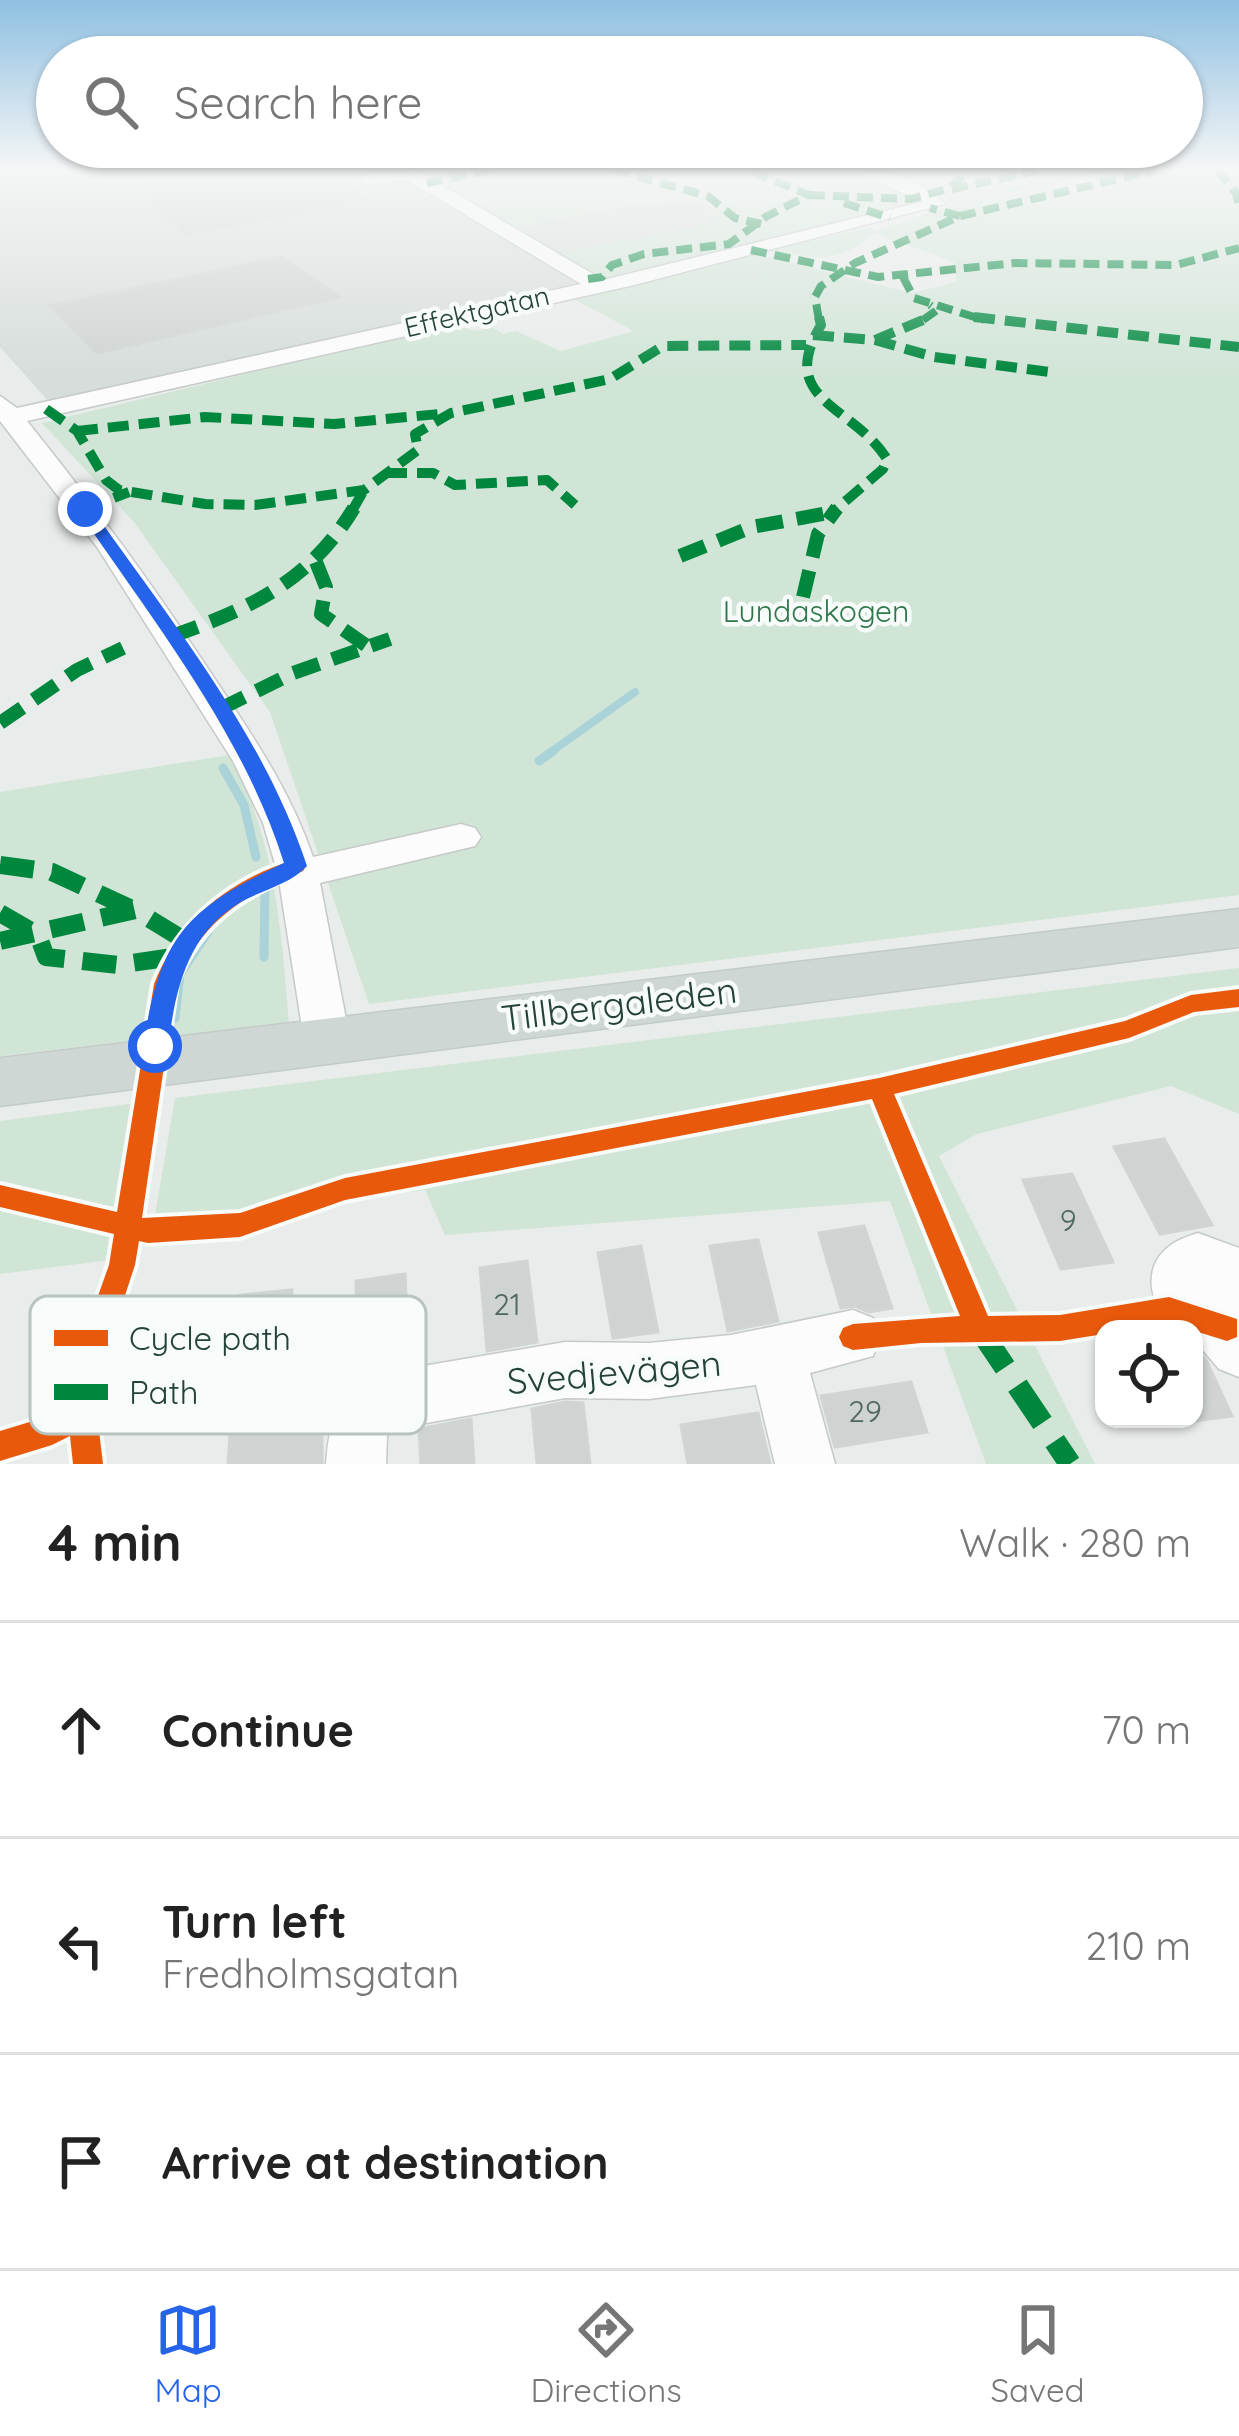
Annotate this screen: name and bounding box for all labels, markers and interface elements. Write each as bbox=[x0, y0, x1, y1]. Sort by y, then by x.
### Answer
search box bbox=[36, 36, 1203, 168]
icon: search bbox=[78, 69, 144, 135]
text: Search here bbox=[174, 74, 422, 130]
street label: Effektgatan bbox=[401, 278, 553, 344]
route end bbox=[58, 482, 112, 536]
park label: Lundaskogen bbox=[723, 592, 909, 630]
street label: Tillbergaleden bbox=[499, 967, 739, 1040]
route start bbox=[128, 1019, 182, 1073]
house number: 9 bbox=[1060, 1201, 1076, 1239]
house number: 21 bbox=[493, 1285, 521, 1323]
legend bbox=[30, 1296, 426, 1434]
text: Cycle path bbox=[129, 1317, 291, 1358]
map controls bbox=[1095, 1320, 1203, 1428]
button: locate bbox=[1095, 1320, 1203, 1428]
street label: Svedjevägen bbox=[505, 1340, 723, 1403]
text: Path bbox=[129, 1371, 198, 1412]
house number: 29 bbox=[848, 1392, 882, 1430]
text: 4 min bbox=[48, 1510, 182, 1574]
text: Walk · 280 m bbox=[959, 1518, 1191, 1567]
icon: ahead bbox=[48, 1697, 114, 1763]
text: Continue bbox=[162, 1702, 354, 1758]
text: 70 m bbox=[1102, 1705, 1191, 1754]
text: Turn left bbox=[162, 1893, 347, 1949]
icon: left bbox=[48, 1913, 114, 1979]
text: 210 m bbox=[1086, 1921, 1191, 1970]
text: Fredholmsgatan bbox=[162, 1949, 459, 1998]
icon: arrive bbox=[48, 2129, 114, 2195]
text: Arrive at destination bbox=[162, 2134, 608, 2190]
tab: Map bbox=[154, 2297, 222, 2410]
tab: Directions bbox=[530, 2297, 682, 2410]
tab: Saved bbox=[991, 2297, 1085, 2410]

